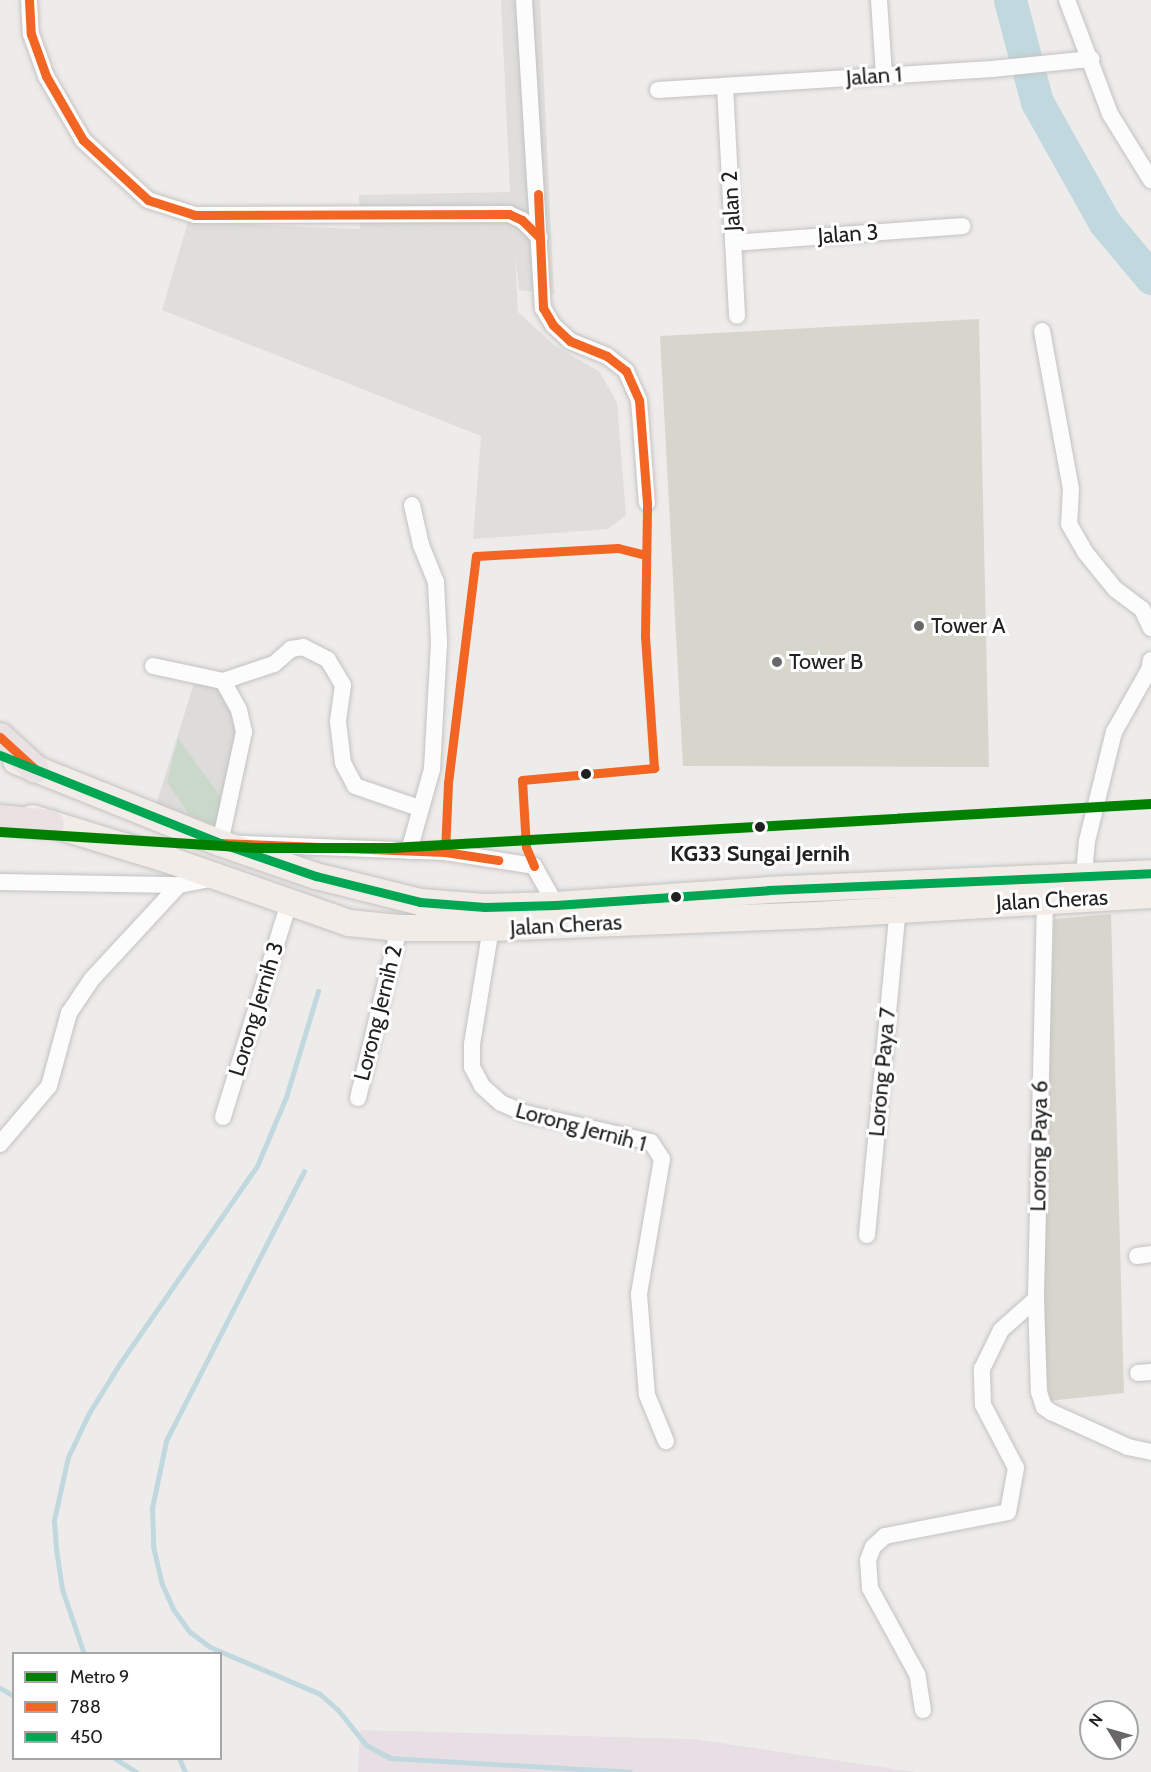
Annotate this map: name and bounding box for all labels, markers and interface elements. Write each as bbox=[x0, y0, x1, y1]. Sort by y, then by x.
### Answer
street label: Jalan 1 bbox=[845, 61, 903, 91]
street label: Jalan 2 bbox=[716, 170, 746, 232]
street label: Jalan 3 bbox=[817, 219, 879, 249]
place label: Tower A bbox=[931, 613, 1006, 639]
marker: Tower A bbox=[912, 619, 926, 633]
place label: Tower B bbox=[789, 649, 863, 675]
marker: Tower B bbox=[770, 655, 784, 669]
unlabelled marker bbox=[580, 768, 592, 780]
marker: KG33 Sungai Jernih bbox=[749, 816, 771, 838]
place label: KG33 Sungai Jernih bbox=[670, 841, 850, 867]
street label: Jalan Cheras bbox=[995, 884, 1109, 916]
unlabelled marker bbox=[670, 891, 682, 903]
street label: Jalan Cheras bbox=[509, 909, 623, 941]
street label: Lorong Jernih 3 bbox=[223, 939, 289, 1079]
street label: Lorong Jernih 2 bbox=[348, 942, 408, 1084]
street label: Lorong Paya 7 bbox=[863, 1006, 901, 1138]
street label: Lorong Paya 6 bbox=[1025, 1080, 1053, 1212]
street label: Lorong Jernih 1 bbox=[513, 1097, 649, 1157]
legend bbox=[12, 1652, 222, 1760]
text: Metro 9 bbox=[70, 1666, 129, 1688]
text: 788 bbox=[70, 1696, 101, 1718]
north arrow bbox=[1079, 1700, 1139, 1760]
text: N bbox=[1085, 1710, 1107, 1730]
text: 450 bbox=[70, 1726, 103, 1748]

